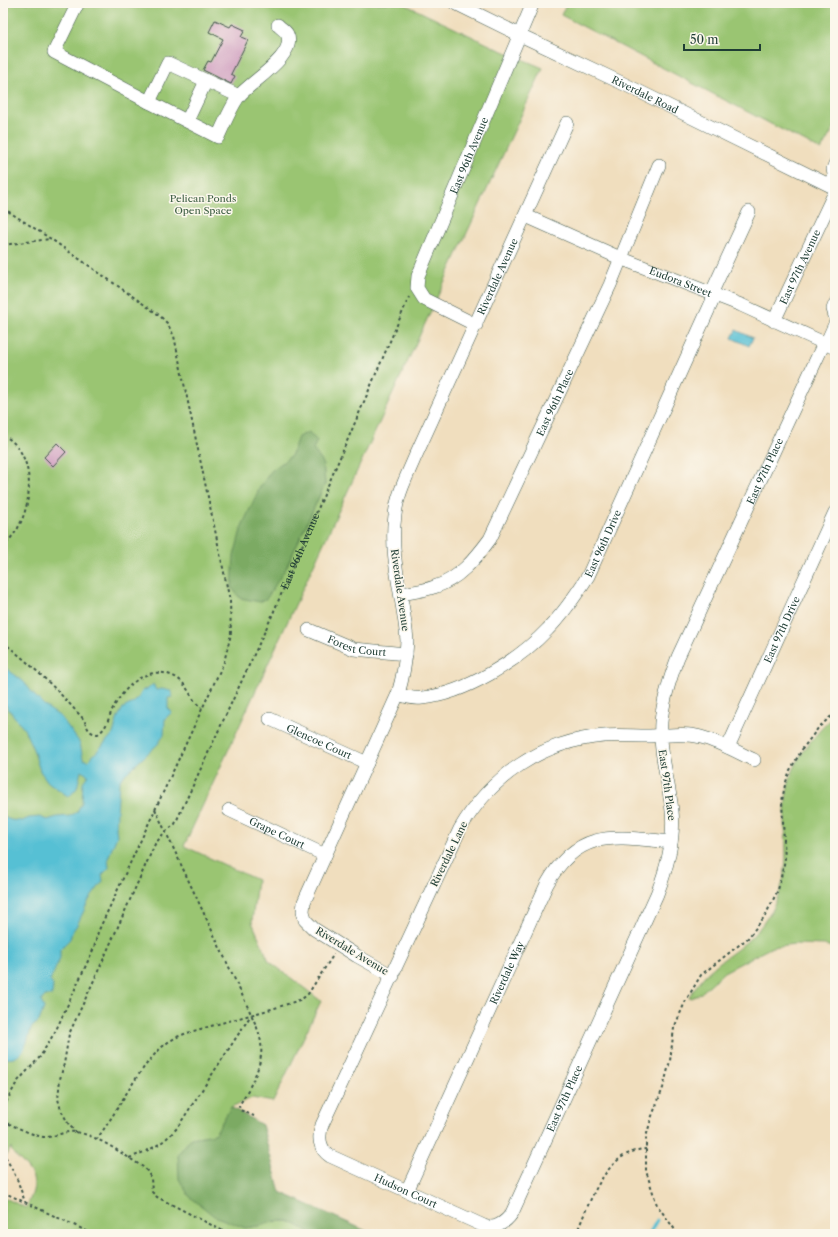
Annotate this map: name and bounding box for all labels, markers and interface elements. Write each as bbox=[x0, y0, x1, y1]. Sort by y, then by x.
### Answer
scale bar bbox=[684, 26, 760, 52]
text: 50 m bbox=[690, 32, 719, 47]
street label: Riverdale Road bbox=[610, 73, 681, 116]
street label: East 96th Avenue bbox=[447, 115, 491, 196]
park label: Pelican Ponds Open Space bbox=[170, 192, 236, 217]
street label: East 97th Avenue bbox=[776, 227, 823, 306]
street label: Riverdale Avenue bbox=[474, 236, 520, 317]
street label: Eudora Street bbox=[648, 264, 714, 300]
street label: East 96th Place bbox=[533, 366, 576, 438]
street label: East 97th Place bbox=[743, 435, 786, 506]
street label: East 96th Drive bbox=[582, 507, 624, 579]
street label: East 96th Avenue bbox=[278, 510, 322, 591]
street label: Riverdale Avenue bbox=[388, 548, 412, 632]
street label: East 97th Drive bbox=[761, 594, 802, 665]
street label: Forest Court bbox=[326, 632, 387, 659]
street label: Glencoe Court bbox=[284, 721, 354, 762]
street label: East 97th Place bbox=[656, 749, 678, 822]
street label: Grape Court bbox=[247, 814, 307, 851]
street label: Riverdale Lane bbox=[428, 819, 471, 889]
street label: Riverdale Avenue bbox=[313, 924, 391, 978]
street label: Riverdale Way bbox=[487, 939, 527, 1006]
street label: East 97th Place bbox=[543, 1063, 585, 1134]
street label: Hudson Court bbox=[372, 1170, 440, 1211]

